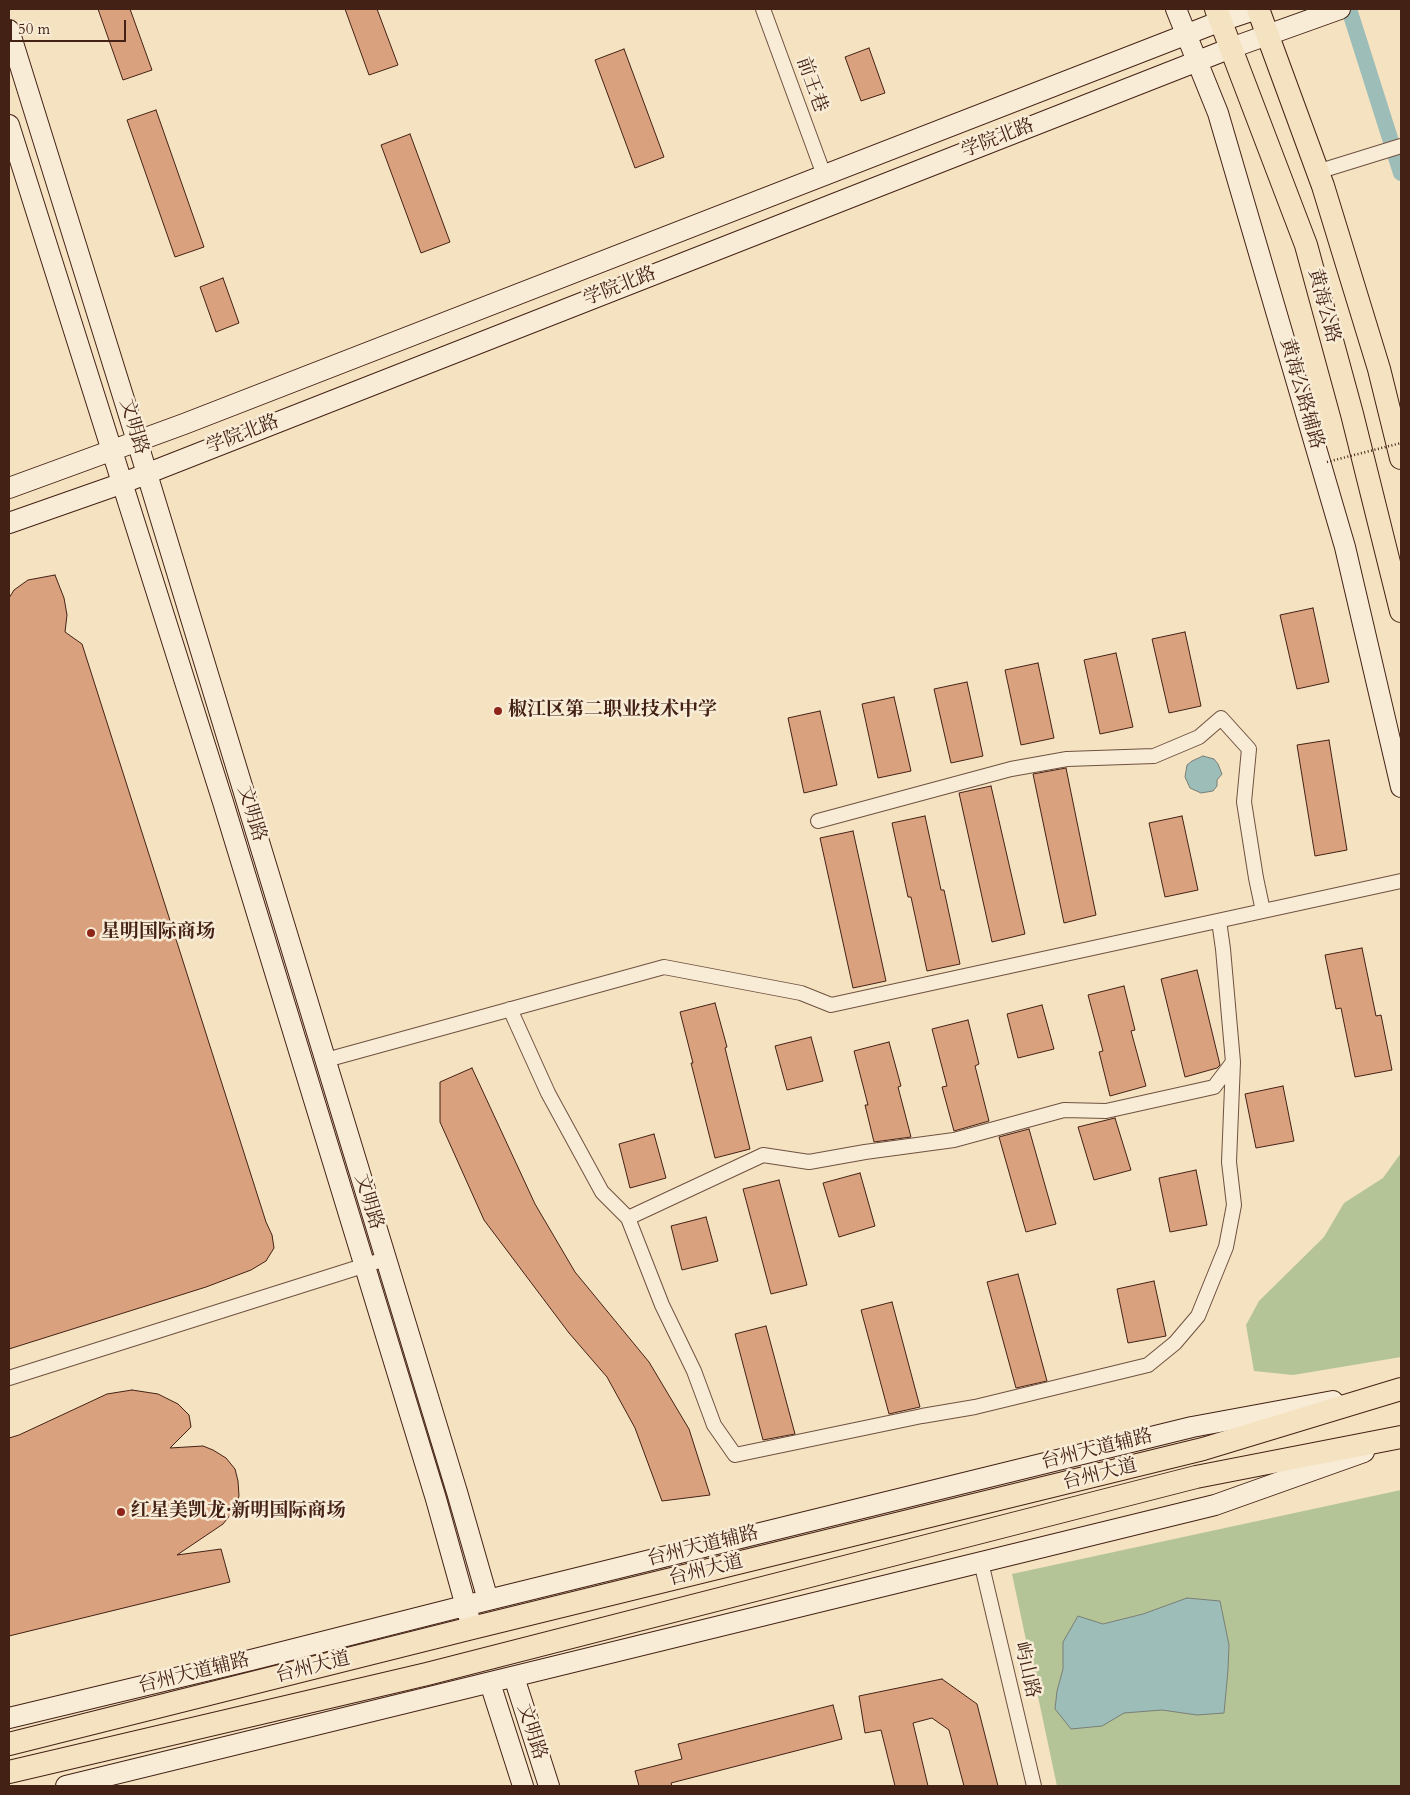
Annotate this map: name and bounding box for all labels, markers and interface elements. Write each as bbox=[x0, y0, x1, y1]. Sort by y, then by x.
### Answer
scale bar bbox=[12, 10, 129, 42]
text: 50 m bbox=[18, 19, 50, 39]
street label: 前王巷 bbox=[791, 54, 831, 116]
street label: 学院北路 bbox=[958, 115, 1038, 163]
street label: 学院北路 bbox=[580, 263, 660, 311]
street label: 黄海公路 bbox=[1302, 266, 1344, 346]
street label: 黄海公路辅路 bbox=[1274, 336, 1328, 452]
street label: 文明路 bbox=[114, 396, 152, 458]
street label: 学院北路 bbox=[203, 411, 283, 459]
place label: 椒江区第二职业技术中学 bbox=[508, 700, 717, 722]
marker: 椒江区第二职业技术中学 bbox=[492, 705, 504, 717]
street label: 文明路 bbox=[232, 783, 270, 845]
place label: 星明国际商场 bbox=[101, 922, 215, 944]
marker: 星明国际商场 bbox=[85, 927, 97, 939]
street label: 文明路 bbox=[349, 1171, 387, 1233]
street label: 台州大道辅路 bbox=[1039, 1425, 1155, 1475]
street label: 台州大道 bbox=[1060, 1455, 1140, 1495]
place label: 红星美凯龙·新明国际商场 bbox=[131, 1501, 346, 1523]
marker: 红星美凯龙·新明国际商场 bbox=[115, 1506, 127, 1518]
street label: 台州大道辅路 bbox=[645, 1522, 761, 1572]
street label: 台州大道 bbox=[666, 1551, 746, 1591]
street label: 屿山路 bbox=[1008, 1640, 1044, 1700]
street label: 台州大道 bbox=[273, 1648, 353, 1688]
street label: 台州大道辅路 bbox=[136, 1649, 252, 1699]
street label: 文明路 bbox=[511, 1701, 551, 1763]

